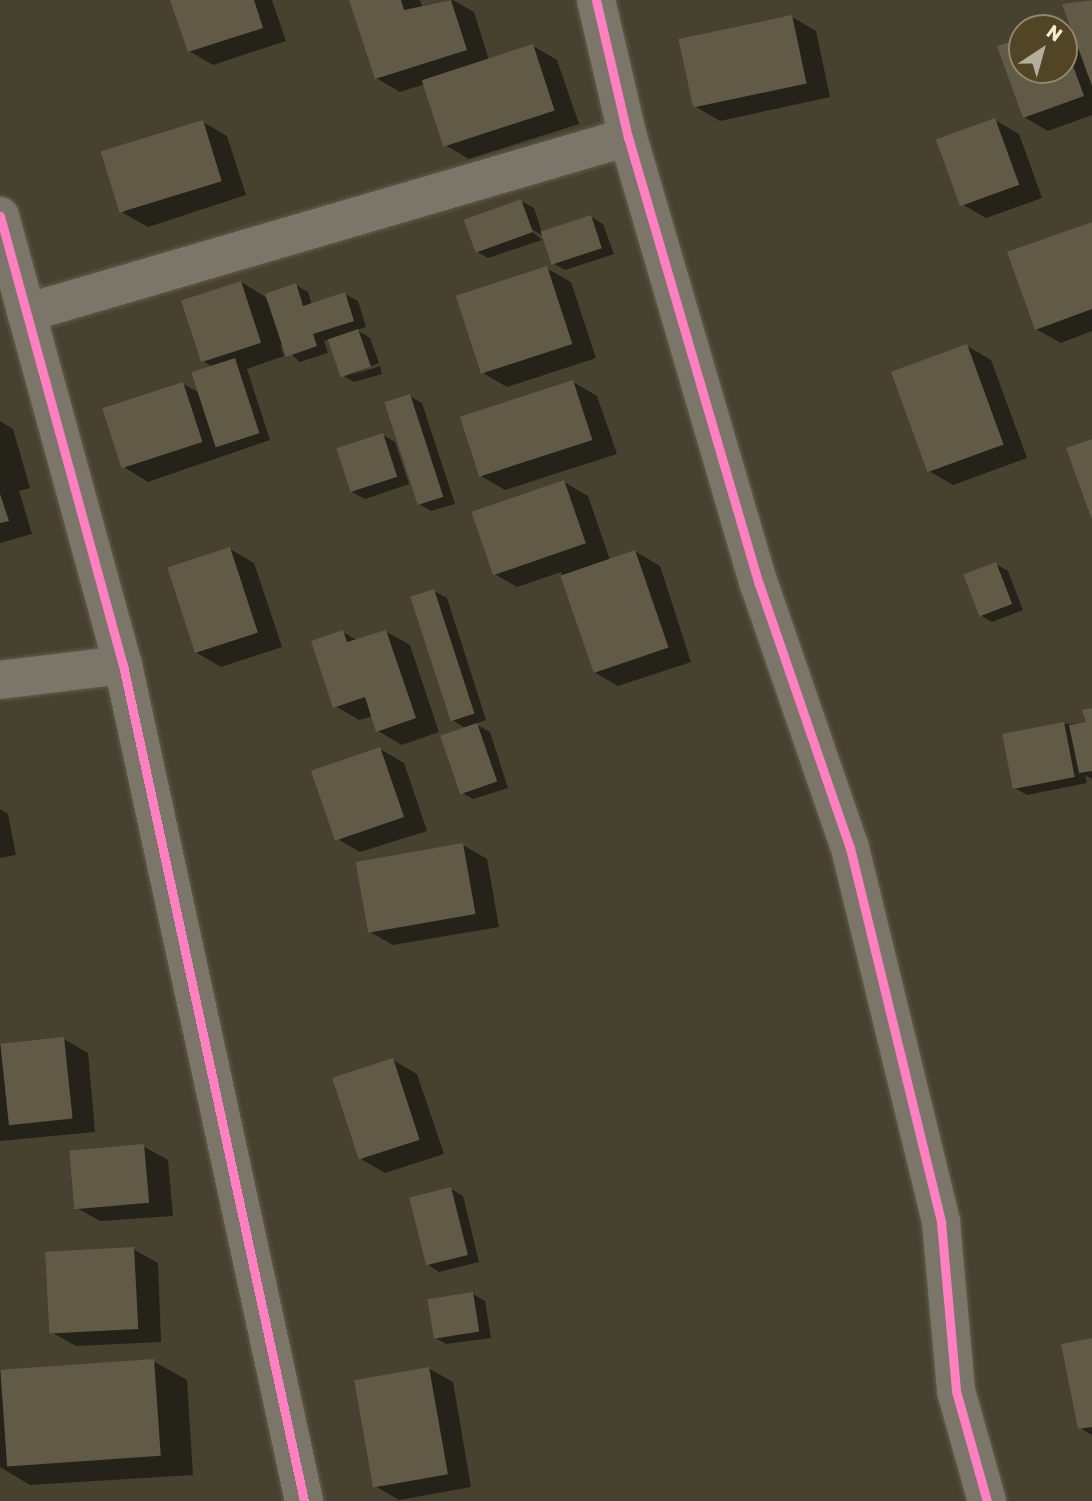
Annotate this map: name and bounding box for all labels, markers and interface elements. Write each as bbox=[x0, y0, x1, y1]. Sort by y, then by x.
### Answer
north arrow bbox=[1008, 14, 1078, 84]
text: N bbox=[1042, 20, 1067, 47]

